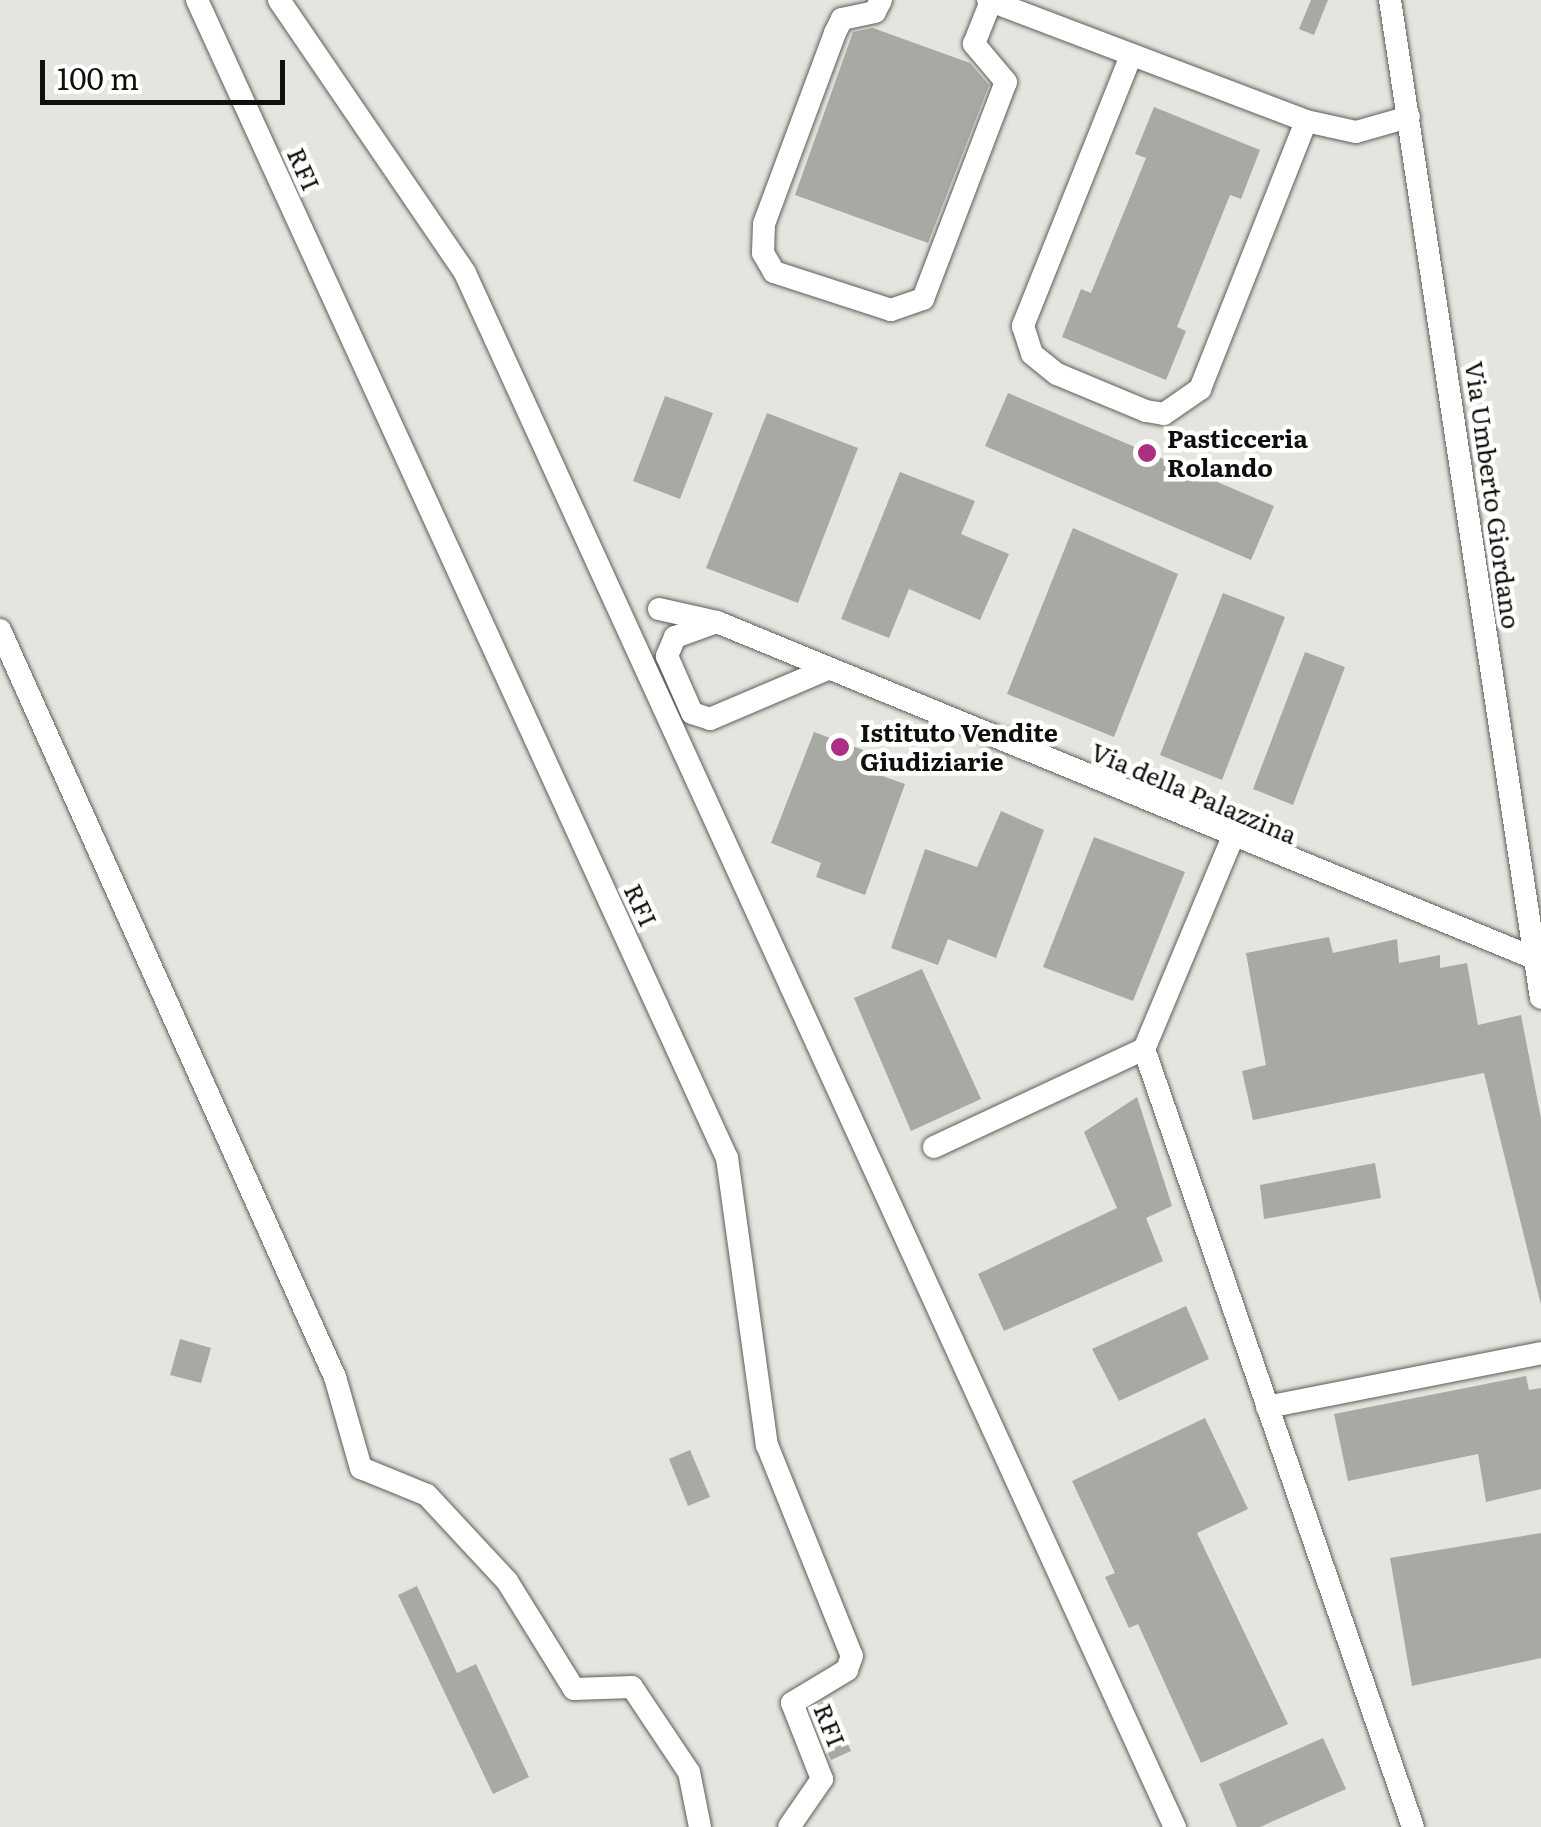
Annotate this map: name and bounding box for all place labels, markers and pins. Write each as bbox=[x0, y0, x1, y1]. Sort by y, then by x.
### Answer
place label: Pasticceria Rolando bbox=[1167, 424, 1308, 483]
marker: Pasticceria Rolando bbox=[1136, 442, 1158, 464]
place label: Istituto Vendite Giudiziarie bbox=[860, 718, 1058, 777]
marker: Istituto Vendite Giudiziarie bbox=[829, 736, 851, 758]

